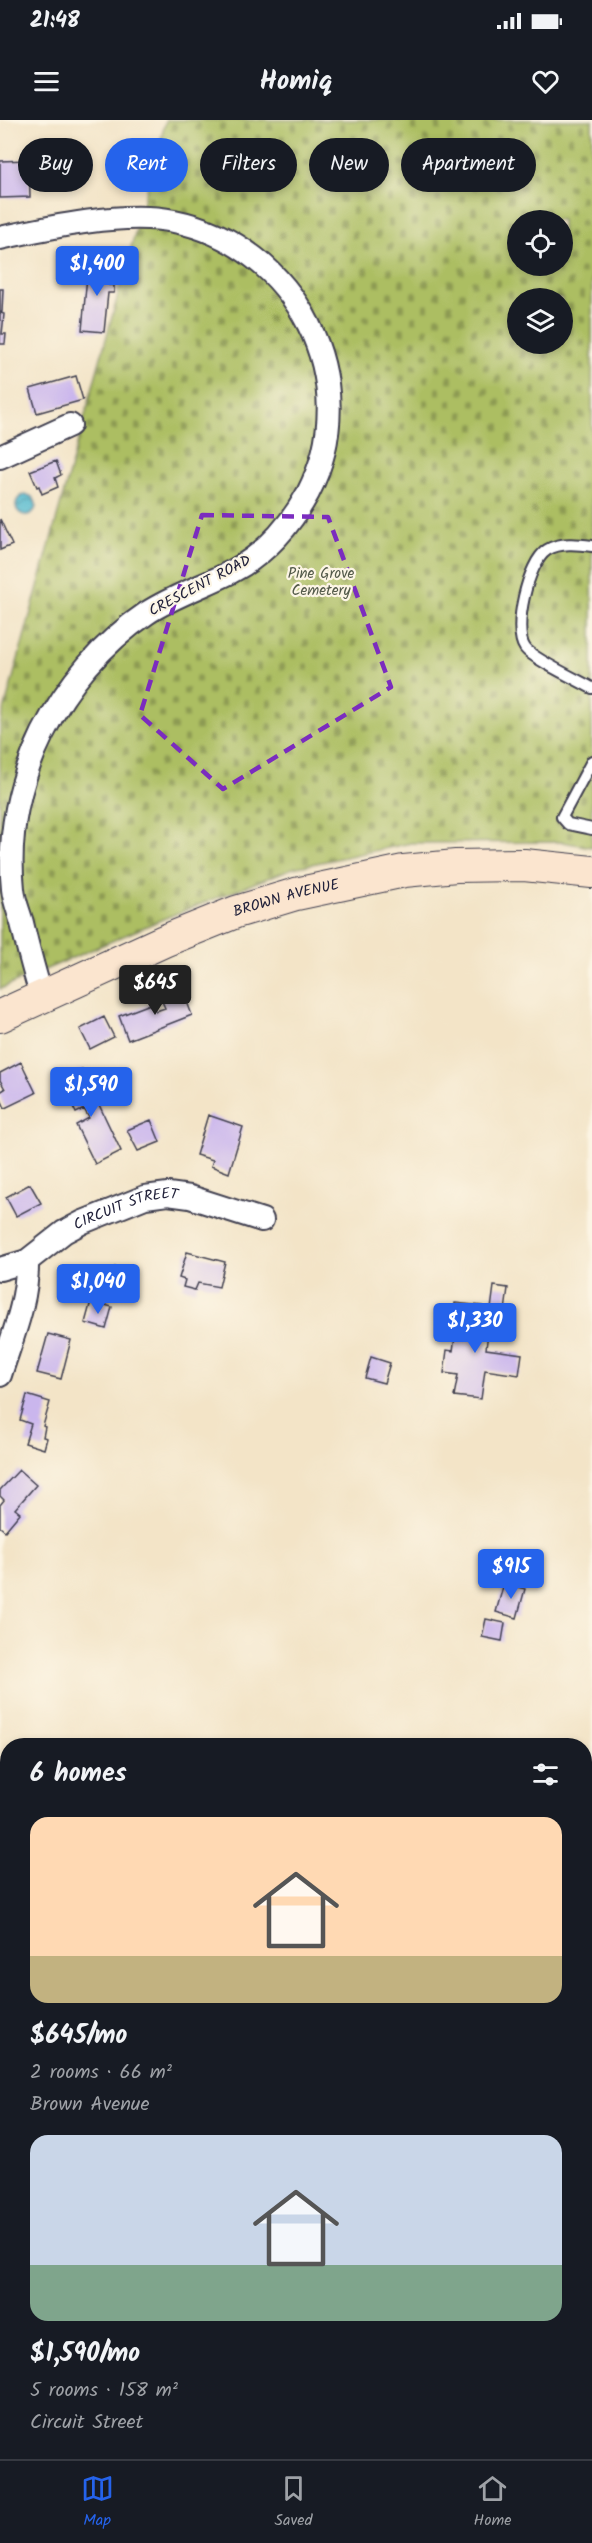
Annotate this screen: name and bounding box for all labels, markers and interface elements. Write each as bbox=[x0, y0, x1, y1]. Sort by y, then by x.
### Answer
text: 21:48 bbox=[30, 4, 80, 39]
text: Homiq bbox=[259, 60, 333, 103]
icon: menu bbox=[30, 65, 63, 98]
icon: heart bbox=[529, 65, 562, 98]
chip: Buy bbox=[18, 138, 93, 192]
chip: Rent bbox=[105, 138, 188, 192]
chip: Filters bbox=[200, 138, 297, 192]
chip: New bbox=[309, 138, 389, 192]
chip: Apartment bbox=[401, 138, 536, 192]
map controls bbox=[507, 210, 573, 354]
button: locate bbox=[507, 210, 573, 276]
pin: $1,400 bbox=[48, 246, 146, 297]
text: $1,400 bbox=[70, 249, 124, 281]
button: layers bbox=[507, 288, 573, 354]
street label: CRESCENT ROAD bbox=[144, 549, 256, 623]
park label: Pine Grove Cemetery bbox=[288, 562, 354, 603]
street label: BROWN AVENUE bbox=[230, 873, 343, 924]
pin: $645 bbox=[119, 965, 191, 1016]
text: $645 bbox=[133, 968, 177, 1000]
pin: $1,590 bbox=[42, 1067, 140, 1118]
text: $1,590 bbox=[64, 1070, 118, 1102]
street label: CIRCUIT STREET bbox=[69, 1182, 182, 1237]
pin: $1,040 bbox=[49, 1264, 147, 1315]
text: $1,040 bbox=[71, 1267, 125, 1299]
pin: $1,330 bbox=[426, 1303, 524, 1354]
text: $1,330 bbox=[447, 1306, 503, 1338]
pin: $915 bbox=[475, 1549, 547, 1600]
text: $915 bbox=[492, 1552, 530, 1584]
text: 6 homes bbox=[30, 1753, 127, 1795]
icon: filters bbox=[529, 1758, 562, 1791]
icon: home bbox=[242, 1856, 350, 1964]
text: $645/mo bbox=[30, 2015, 127, 2057]
text: 2 rooms · 66 m² bbox=[30, 2057, 172, 2089]
text: Brown Avenue bbox=[30, 2089, 149, 2121]
icon: home bbox=[242, 2174, 350, 2282]
text: $1,590/mo bbox=[30, 2333, 140, 2375]
text: 5 rooms · 158 m² bbox=[30, 2375, 178, 2407]
text: Circuit Street bbox=[30, 2407, 143, 2439]
tab: Map bbox=[81, 2472, 114, 2533]
tab: Saved bbox=[275, 2472, 313, 2533]
tab: Home bbox=[474, 2472, 511, 2533]

